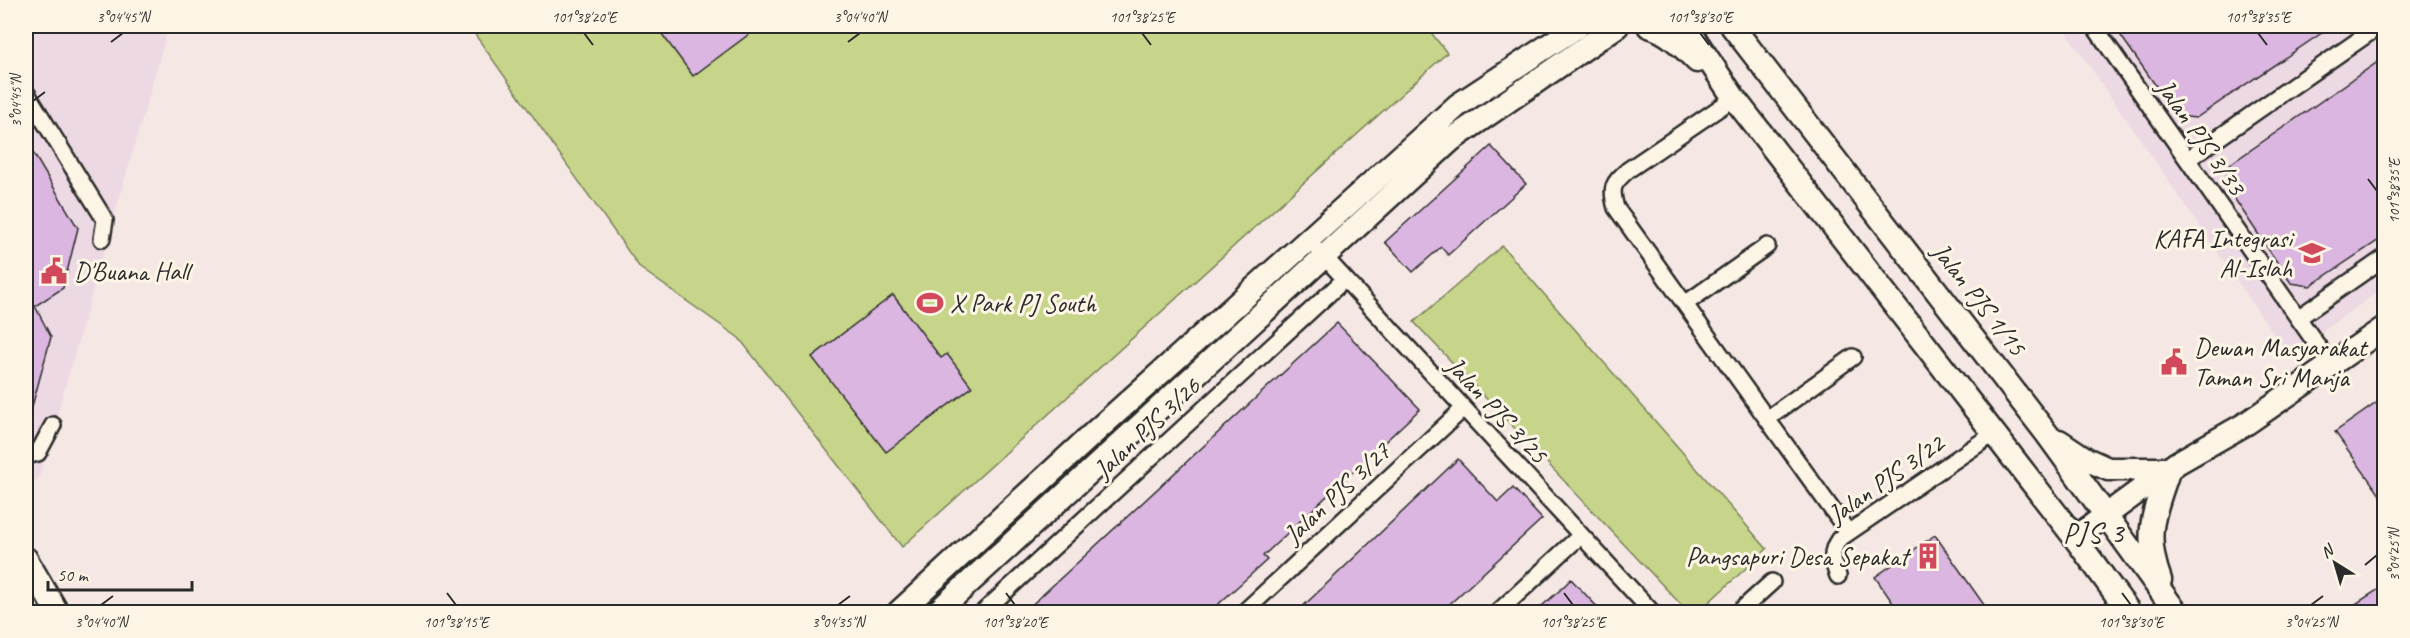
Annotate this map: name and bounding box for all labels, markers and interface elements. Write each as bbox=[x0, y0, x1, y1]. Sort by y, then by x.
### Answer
text: 3°04'45"N bbox=[97, 8, 152, 27]
text: 101°38'20"E bbox=[552, 8, 618, 27]
text: 3°04'40"N bbox=[834, 8, 889, 27]
text: 101°38'25"E bbox=[1110, 8, 1176, 27]
text: 101°38'30"E bbox=[1668, 8, 1734, 27]
text: 101°38'35"E bbox=[2226, 8, 2292, 27]
street label: Jalan PJS 3/33 bbox=[2148, 71, 2254, 203]
text: 3°04'45"N bbox=[7, 72, 26, 127]
text: 101°38'35"E bbox=[2385, 157, 2404, 223]
place label: KAFA Integrasi Al-Islah bbox=[2153, 222, 2295, 285]
street label: Jalan PJS 1/15 bbox=[1923, 234, 2034, 363]
school or university icon: KAFA Integrasi Al-Islah bbox=[2297, 238, 2327, 268]
place label: D'Buana Hall bbox=[74, 255, 194, 288]
public building icon: D'Buana Hall bbox=[39, 256, 69, 286]
place label: X Park PJ South bbox=[950, 287, 1097, 320]
sports icon: X Park PJ South bbox=[915, 288, 945, 318]
place label: Dewan Masyarakat Taman Sri Manja bbox=[2194, 331, 2369, 394]
public building icon: Dewan Masyarakat Taman Sri Manja bbox=[2159, 347, 2189, 377]
street label: Jalan PJS 3/25 bbox=[1438, 348, 1556, 471]
street label: Jalan PJS 3/26 bbox=[1085, 369, 1208, 487]
street label: Jalan PJS 3/22 bbox=[1820, 426, 1952, 532]
street label: Jalan PJS 3/27 bbox=[1275, 434, 1398, 552]
district label: PJS 3 bbox=[2063, 515, 2126, 550]
text: 3°04'25"N bbox=[2385, 526, 2404, 581]
north arrow bbox=[2305, 533, 2365, 593]
text: N bbox=[2317, 539, 2339, 563]
place label: Pangsapuri Desa Sepakat bbox=[1686, 540, 1911, 573]
building icon: Pangsapuri Desa Sepakat bbox=[1913, 541, 1943, 571]
scale bar bbox=[48, 554, 192, 592]
text: 50 m bbox=[57, 564, 90, 586]
text: 3°04'40"N bbox=[75, 613, 130, 632]
text: 101°38'15"E bbox=[424, 613, 490, 632]
text: 3°04'35"N bbox=[812, 613, 867, 632]
text: 101°38'20"E bbox=[983, 613, 1049, 632]
text: 101°38'25"E bbox=[1541, 613, 1607, 632]
text: 101°38'30"E bbox=[2099, 613, 2165, 632]
text: 3°04'25"N bbox=[2285, 613, 2340, 632]

